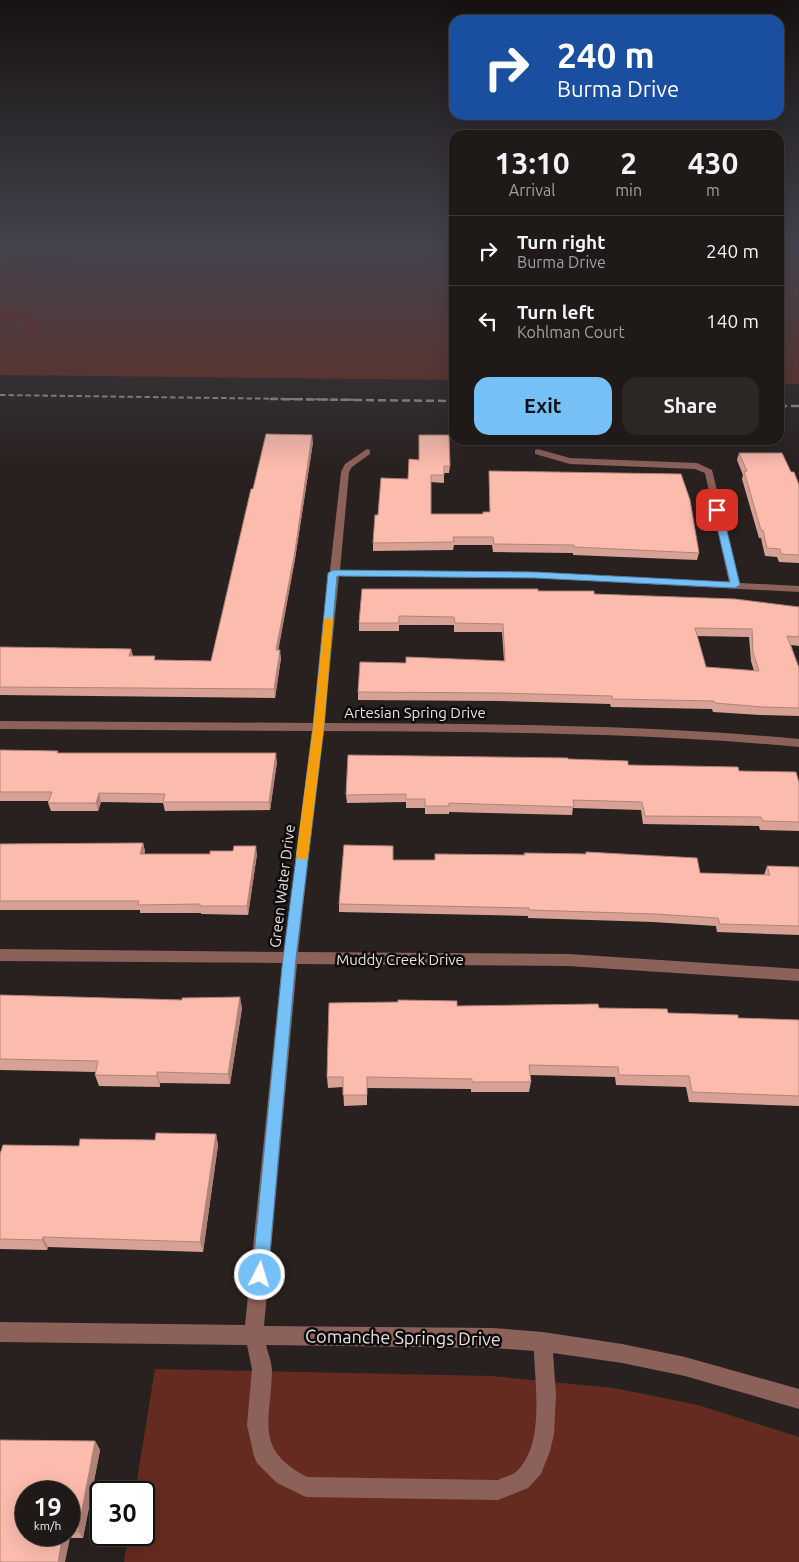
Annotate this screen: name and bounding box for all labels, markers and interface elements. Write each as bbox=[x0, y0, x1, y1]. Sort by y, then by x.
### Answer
icon: right bbox=[474, 35, 539, 100]
text: 240 m bbox=[557, 35, 655, 75]
text: Burma Drive bbox=[557, 76, 679, 101]
text: 13:10 bbox=[495, 146, 570, 180]
text: 2 bbox=[620, 146, 637, 180]
text: 430 bbox=[688, 146, 738, 180]
text: Arrival bbox=[509, 181, 555, 199]
text: min bbox=[615, 181, 642, 199]
text: m bbox=[706, 181, 720, 199]
text: Turn right bbox=[517, 231, 605, 253]
icon: right bbox=[474, 237, 502, 265]
text: 240 m bbox=[706, 240, 759, 262]
text: Burma Drive bbox=[517, 253, 606, 271]
text: Turn left bbox=[517, 301, 595, 323]
icon: left bbox=[474, 307, 502, 335]
text: 140 m bbox=[706, 310, 759, 332]
text: Kohlman Court bbox=[517, 323, 625, 341]
button: Exit bbox=[474, 377, 612, 435]
button: Share bbox=[622, 377, 759, 435]
pin bbox=[696, 489, 738, 531]
icon: arrive bbox=[703, 496, 731, 524]
street label: Artesian Spring Drive bbox=[344, 704, 486, 721]
street label: Green Water Drive bbox=[266, 823, 298, 949]
street label: Muddy Creek Drive bbox=[336, 951, 464, 968]
position arrow bbox=[233, 1248, 285, 1300]
street label: Comanche Springs Drive bbox=[305, 1325, 501, 1349]
speed limit sign: 30 bbox=[90, 1481, 155, 1546]
text: 19 bbox=[33, 1493, 62, 1521]
text: km/h bbox=[34, 1519, 61, 1532]

